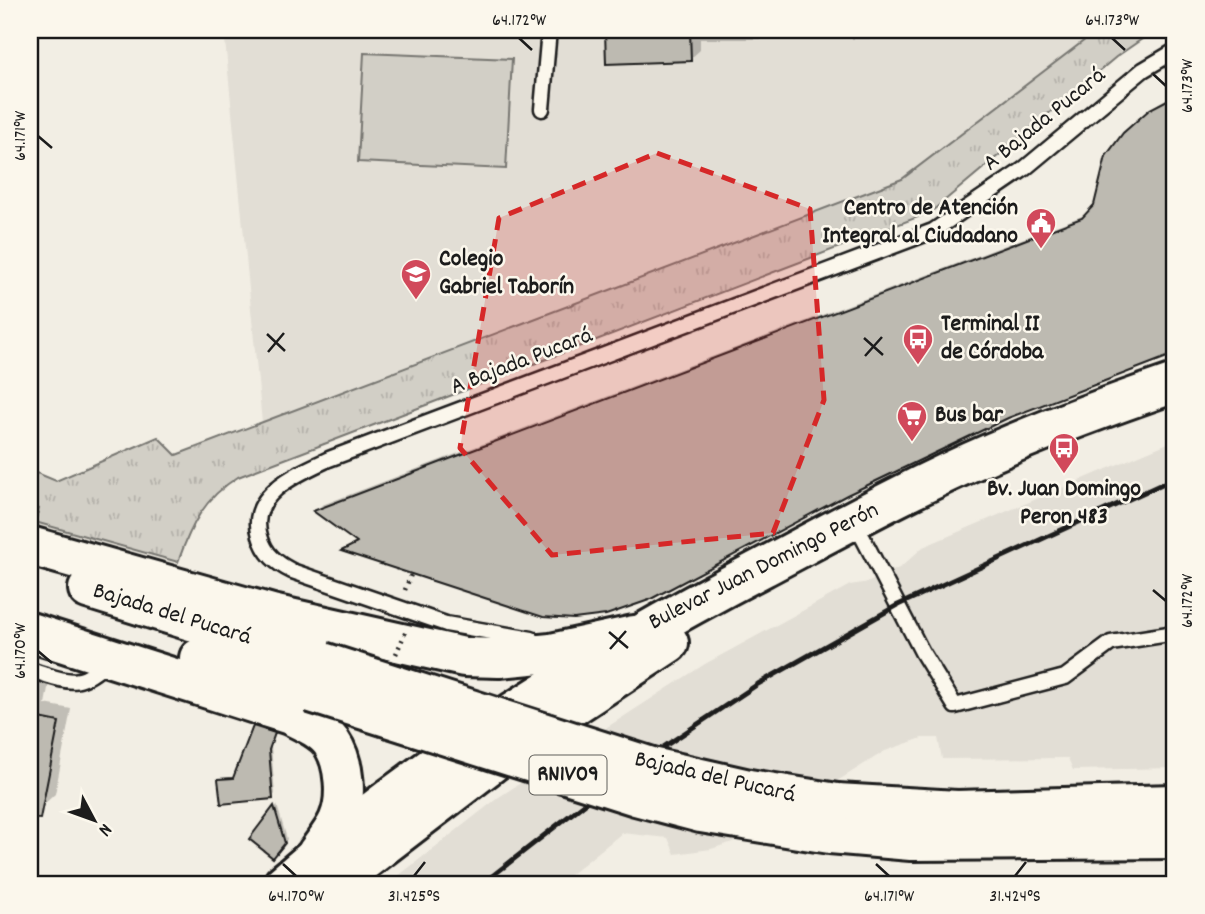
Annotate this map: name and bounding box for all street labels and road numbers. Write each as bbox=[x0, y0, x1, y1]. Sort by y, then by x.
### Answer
street label: A Bajada Pucará bbox=[976, 60, 1114, 180]
street label: A Bajada Pucará bbox=[446, 319, 598, 405]
street label: Bulevar Juan Domingo Perón bbox=[643, 494, 885, 640]
street label: Bajada del Pucará bbox=[89, 575, 256, 655]
street label: Bajada del Pucará bbox=[631, 743, 799, 813]
road number: RN1V09 bbox=[530, 755, 606, 794]

